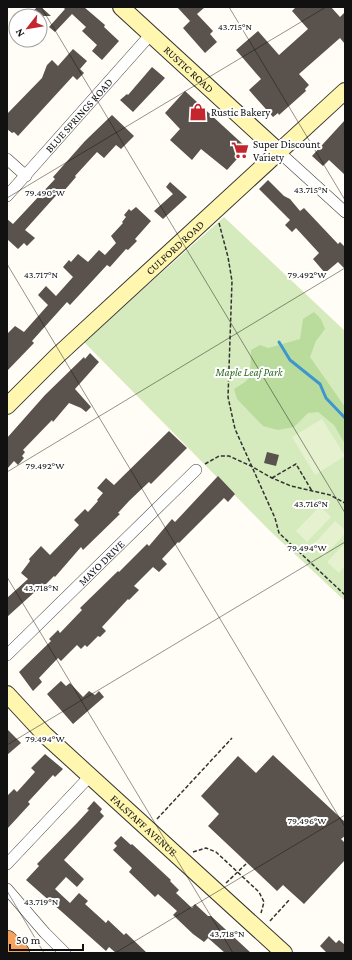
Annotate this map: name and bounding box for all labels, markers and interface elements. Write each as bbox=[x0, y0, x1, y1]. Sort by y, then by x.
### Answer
north arrow bbox=[8, 8, 48, 48]
text: 43.715°N bbox=[218, 21, 253, 32]
text: N bbox=[12, 26, 27, 39]
street label: RUSTIC ROAD bbox=[162, 43, 216, 95]
street label: BLUE SPRINGS ROAD bbox=[43, 76, 115, 155]
shop icon: Rustic Bakery bbox=[188, 102, 208, 122]
place label: Rustic Bakery bbox=[211, 106, 271, 119]
place label: Super Discount Variety bbox=[253, 138, 321, 164]
supermarket icon: Super Discount Variety bbox=[230, 140, 250, 160]
text: 43.715°N bbox=[294, 184, 329, 195]
text: 79.490°W bbox=[25, 187, 66, 198]
street label: CULFORD ROAD bbox=[144, 218, 206, 277]
text: 43.717°N bbox=[24, 269, 59, 280]
text: 79.492°W bbox=[288, 269, 327, 280]
park label: Maple Leaf Park bbox=[214, 366, 284, 379]
text: 79.492°W bbox=[26, 460, 65, 471]
text: 43.716°N bbox=[294, 498, 329, 509]
street label: MAYO DRIVE bbox=[76, 538, 127, 588]
text: 79.494°W bbox=[287, 542, 327, 553]
text: 43.718°N bbox=[24, 582, 59, 593]
text: 79.494°W bbox=[25, 733, 65, 744]
street label: FALSTAFF AVENUE bbox=[108, 792, 180, 859]
text: 79.496°W bbox=[287, 815, 327, 826]
text: 43.719°N bbox=[24, 896, 59, 907]
scale bar bbox=[10, 926, 83, 952]
text: 43.718°N bbox=[210, 928, 245, 939]
text: 50 m bbox=[16, 933, 41, 947]

